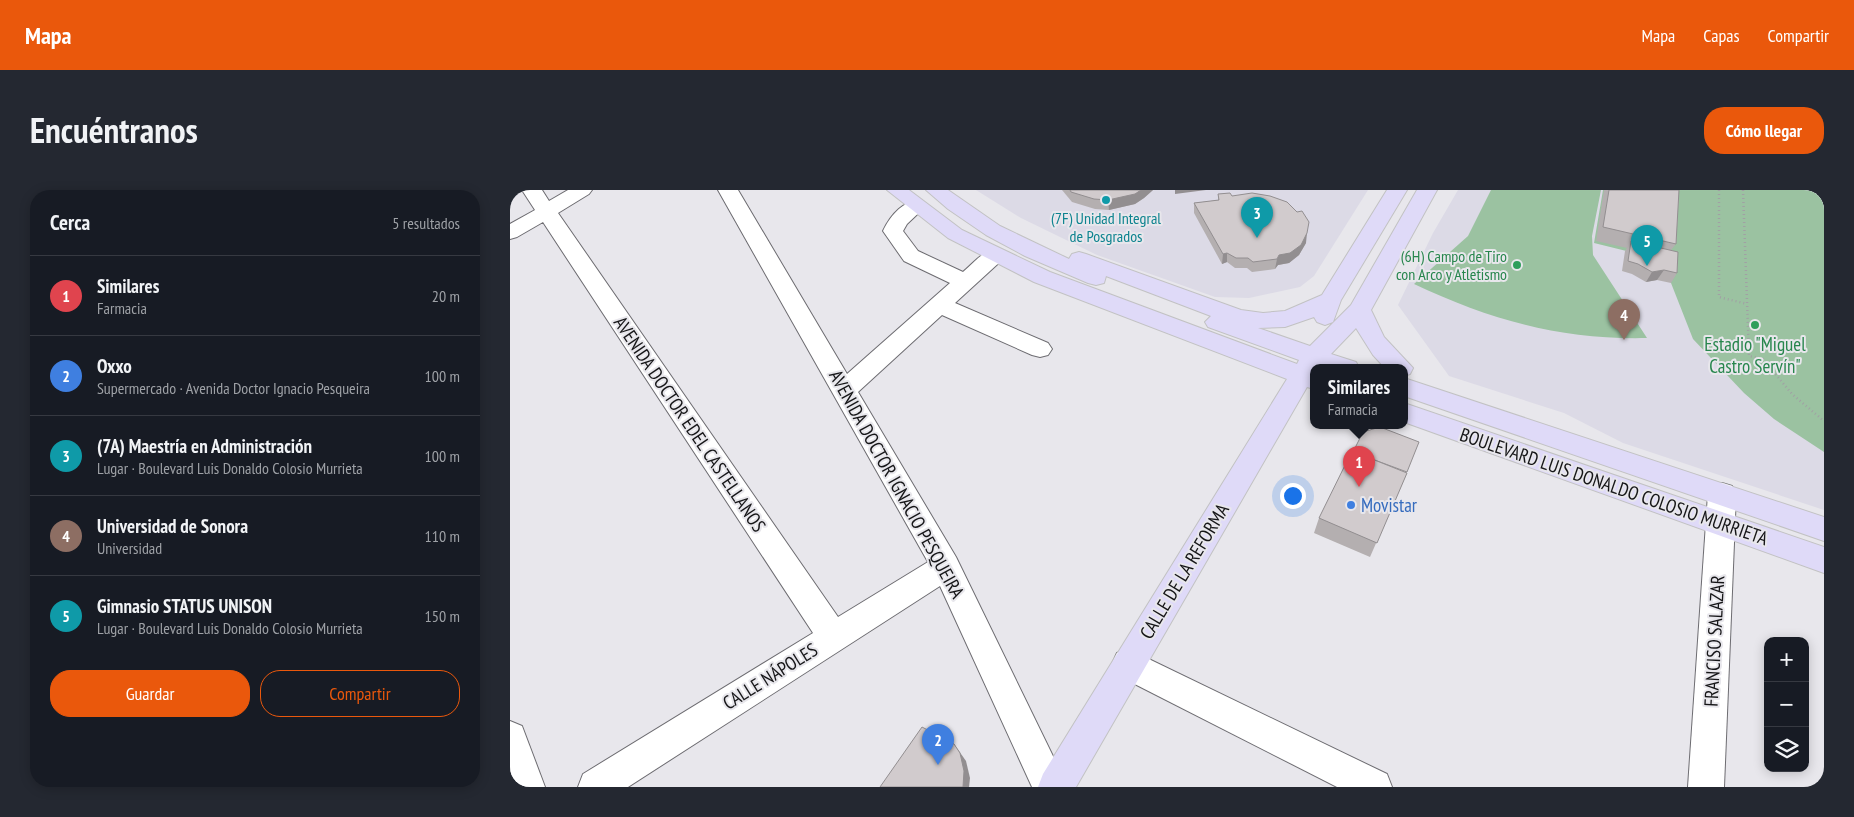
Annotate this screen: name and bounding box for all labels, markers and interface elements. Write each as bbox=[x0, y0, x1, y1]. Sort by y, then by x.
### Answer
text: Mapa bbox=[25, 20, 72, 51]
text: Mapa bbox=[1642, 24, 1675, 47]
text: Capas bbox=[1703, 24, 1740, 47]
text: Compartir bbox=[1768, 24, 1829, 47]
text: Encuéntranos bbox=[30, 107, 198, 153]
button: Cómo llegar bbox=[1704, 107, 1824, 154]
marker: (7F) Unidad Integral de Posgrados bbox=[1100, 194, 1112, 206]
pin: 3 bbox=[1241, 197, 1273, 238]
place label: (7F) Unidad Integral de Posgrados bbox=[1051, 208, 1161, 246]
text: Cerca bbox=[50, 209, 90, 236]
text: 5 resultados bbox=[392, 213, 460, 233]
pin: 5 bbox=[1631, 225, 1663, 266]
place label: (6H) Campo de Tiro con Arco y Atletismo bbox=[1396, 246, 1507, 284]
marker: (6H) Campo de Tiro con Arco y Atletismo bbox=[1511, 259, 1523, 271]
text: Similares bbox=[97, 274, 159, 298]
text: 1 bbox=[62, 286, 70, 306]
text: 20 m bbox=[432, 286, 460, 306]
text: Farmacia bbox=[97, 298, 147, 318]
pin: 4 bbox=[1608, 299, 1640, 340]
street label: AVENIDA DOCTOR EDEL CASTELLANOS bbox=[609, 312, 771, 536]
marker: Estadio "Miguel Castro Servín" bbox=[1749, 319, 1761, 331]
place label: Estadio "Miguel Castro Servín" bbox=[1704, 332, 1806, 378]
text: Oxxo bbox=[97, 354, 132, 378]
popup bbox=[1310, 364, 1408, 429]
text: 2 bbox=[62, 366, 70, 386]
text: 100 m bbox=[425, 366, 460, 386]
street label: AVENIDA DOCTOR IGNACIO PESQUEIRA bbox=[824, 366, 970, 602]
text: Similares bbox=[1328, 375, 1390, 399]
text: Supermercado · Avenida Doctor Ignacio Pesqueira bbox=[97, 378, 370, 398]
text: Farmacia bbox=[1328, 399, 1378, 419]
street label: BOULEVARD LUIS DONALDO COLOSIO MURRIETA bbox=[1457, 422, 1771, 550]
text: (7A) Maestría en Administración bbox=[97, 434, 312, 458]
text: 3 bbox=[62, 446, 70, 466]
text: 100 m bbox=[425, 446, 460, 466]
pin: 1 bbox=[1343, 446, 1375, 487]
text: Lugar · Boulevard Luis Donaldo Colosio Murrieta bbox=[97, 458, 363, 478]
your location bbox=[1280, 483, 1306, 509]
place label: Movistar bbox=[1361, 493, 1418, 517]
street label: CALLE DE LA REFORMA bbox=[1134, 499, 1234, 643]
marker: Movistar bbox=[1345, 499, 1357, 511]
text: Universidad de Sonora bbox=[97, 514, 248, 538]
text: 4 bbox=[62, 526, 70, 546]
text: 110 m bbox=[425, 526, 460, 546]
text: Universidad bbox=[97, 538, 162, 558]
street label: FRANCISO SALAZAR bbox=[1699, 575, 1729, 707]
text: Gimnasio STATUS UNISON bbox=[97, 594, 272, 618]
text: 5 bbox=[62, 606, 70, 626]
text: 150 m bbox=[425, 606, 460, 626]
text: Lugar · Boulevard Luis Donaldo Colosio Murrieta bbox=[97, 618, 363, 638]
street label: CALLE NÁPOLES bbox=[718, 637, 822, 715]
map controls bbox=[1764, 637, 1809, 772]
button: + bbox=[1764, 637, 1809, 682]
button: Guardar bbox=[50, 670, 250, 717]
button: Compartir bbox=[260, 670, 460, 717]
button: − bbox=[1764, 682, 1809, 727]
pin: 2 bbox=[922, 724, 954, 765]
button: layers bbox=[1764, 727, 1809, 772]

